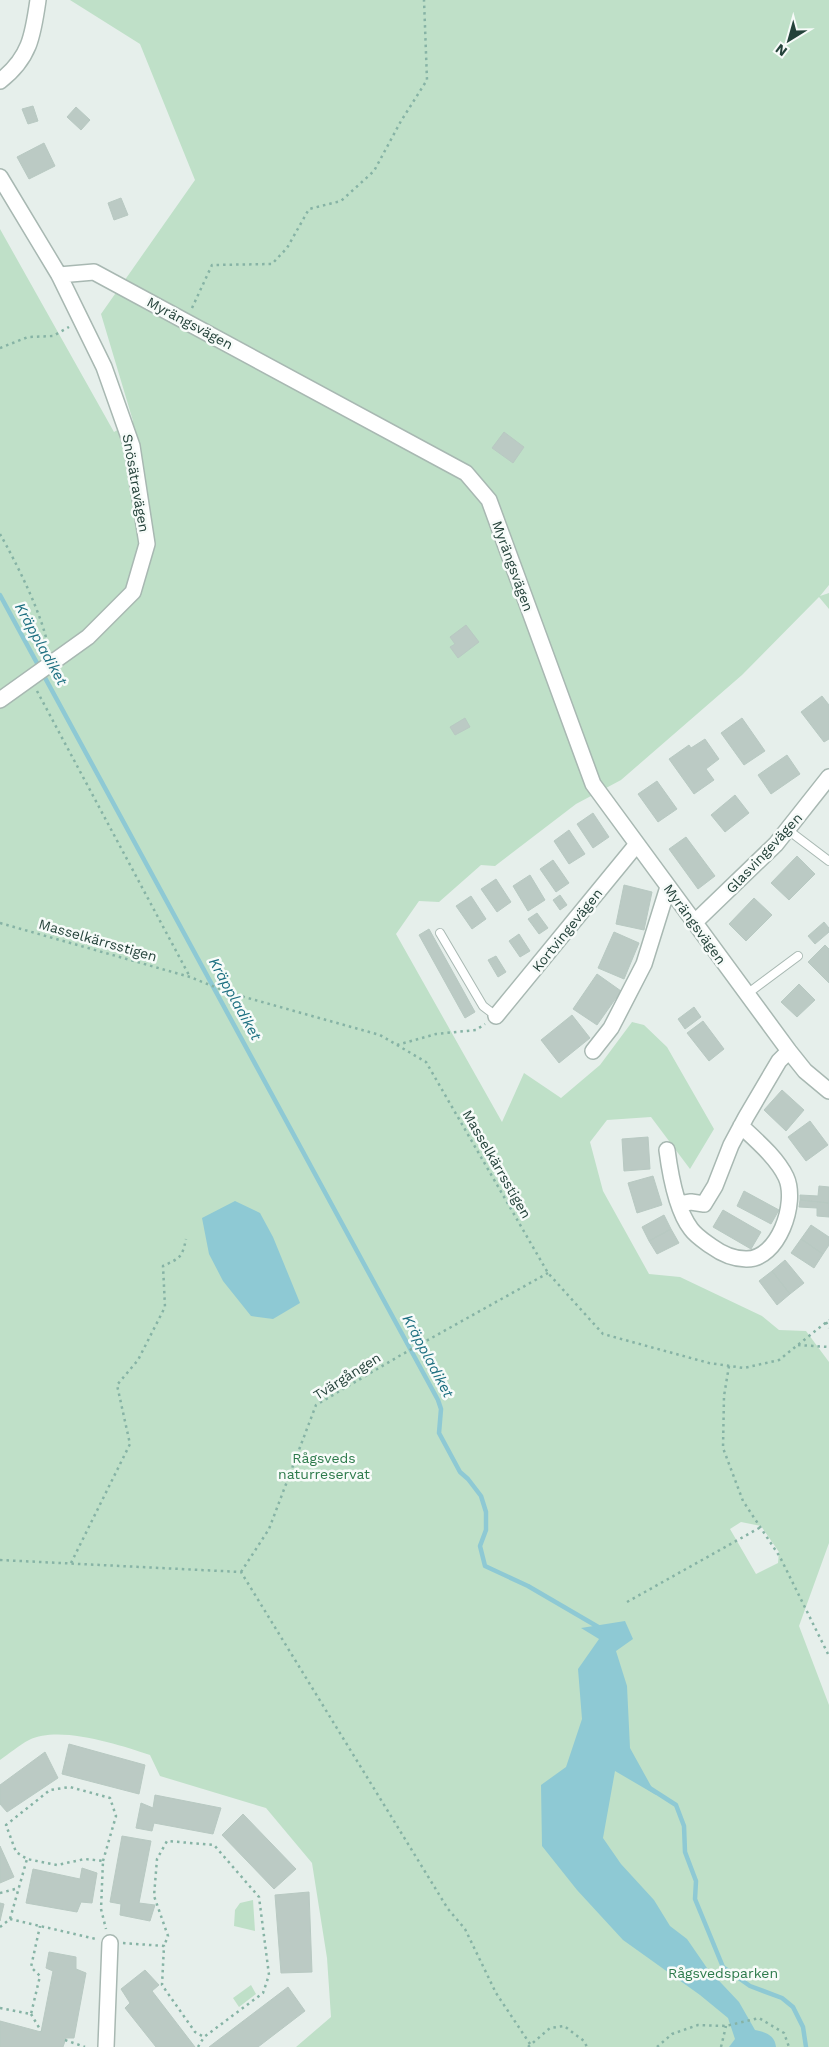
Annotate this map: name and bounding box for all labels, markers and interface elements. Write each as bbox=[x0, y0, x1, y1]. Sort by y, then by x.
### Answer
north arrow bbox=[764, 15, 814, 65]
text: N bbox=[772, 41, 790, 60]
street label: Myrängsvägen bbox=[144, 294, 236, 352]
street label: Snösätravägen bbox=[120, 433, 152, 533]
street label: Myrängsvägen bbox=[489, 519, 537, 613]
water label: Kräppladiket bbox=[11, 600, 72, 689]
street label: Glasvingevägen bbox=[723, 810, 805, 896]
street label: Myrängsvägen bbox=[661, 881, 729, 967]
street label: Kortvingevägen bbox=[529, 885, 605, 975]
street label: Masselkärrsstigen bbox=[37, 915, 159, 965]
water label: Kräppladiket bbox=[205, 955, 266, 1044]
street label: Masselkärrsstigen bbox=[459, 1107, 535, 1221]
water label: Kräppladiket bbox=[399, 1311, 458, 1402]
street label: Tvärgången bbox=[310, 1349, 384, 1403]
park label: Rågsveds naturreservat bbox=[278, 1450, 370, 1482]
park label: Rågsvedsparken bbox=[668, 1965, 778, 1981]

